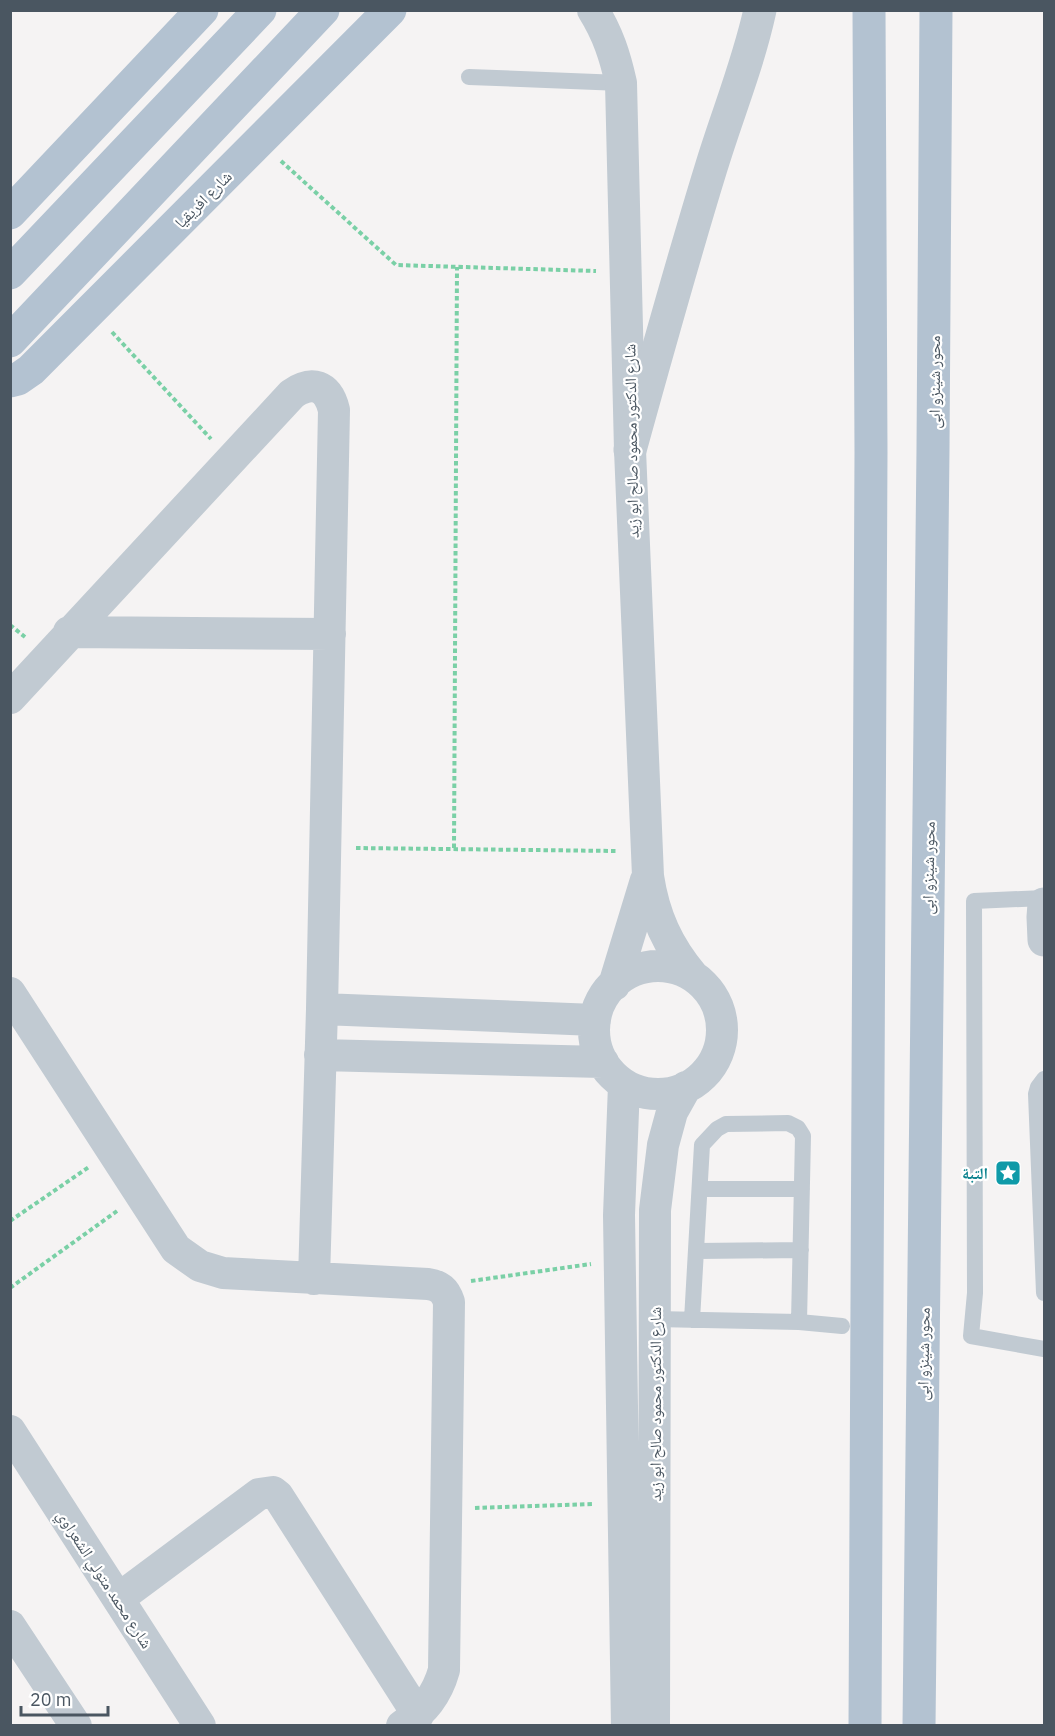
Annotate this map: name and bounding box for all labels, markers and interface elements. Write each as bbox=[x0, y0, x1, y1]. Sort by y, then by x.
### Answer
street label: شارع افريقيا bbox=[170, 166, 236, 232]
street label: محور شينزو ابى bbox=[924, 335, 945, 429]
street label: شارع الدكتور محمود صالح ابو زيد bbox=[619, 344, 644, 538]
street label: محور شينزو ابى bbox=[917, 821, 940, 915]
place icon: التبة bbox=[993, 1158, 1023, 1188]
place label: التبة bbox=[962, 1163, 988, 1183]
street label: شارع الدكتور محمود صالح ابو زيد bbox=[645, 1307, 666, 1501]
street label: محور شينزو ابى bbox=[912, 1307, 935, 1401]
street label: شارع محمد متولي الشعراوي bbox=[50, 1506, 157, 1654]
scale bar bbox=[21, 1679, 108, 1717]
text: 20 m bbox=[30, 1688, 72, 1711]

